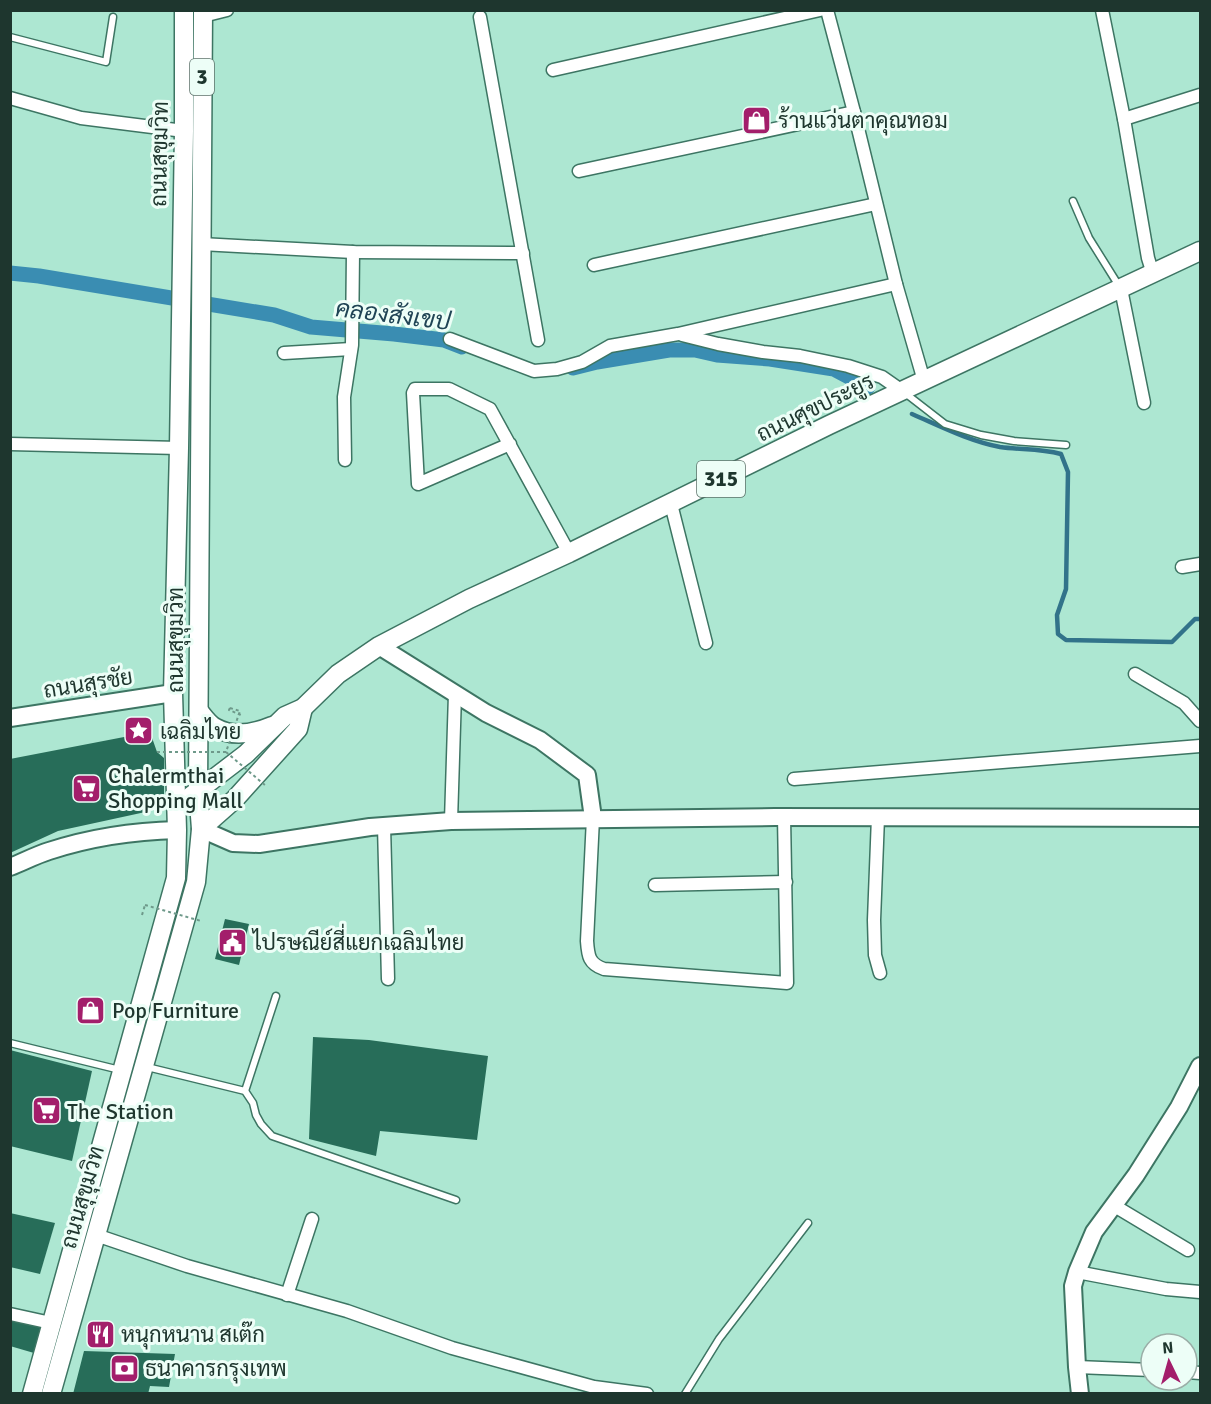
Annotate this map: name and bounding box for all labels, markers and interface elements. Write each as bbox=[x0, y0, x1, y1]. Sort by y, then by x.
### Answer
road number: 3 bbox=[190, 59, 214, 95]
street label: ถนนสุขุมวิท bbox=[145, 101, 176, 207]
shop icon: ร้านแว่นตาคุณทอม bbox=[741, 104, 773, 136]
place label: ร้านแว่นตาคุณทอม bbox=[778, 106, 948, 136]
water label: คลองสังเขป bbox=[334, 293, 453, 337]
street label: ถนนศุขประยูร bbox=[752, 367, 879, 449]
road number: 315 bbox=[697, 461, 745, 497]
street label: ถนนสุขุมวิท bbox=[162, 587, 191, 693]
street label: ถนนสุรชัย bbox=[41, 663, 135, 706]
place icon: เฉลิมไทย bbox=[123, 715, 155, 747]
place label: เฉลิมไทย bbox=[160, 717, 241, 745]
place label: Chalermthai Shopping Mall bbox=[108, 762, 243, 814]
supermarket icon: Chalermthai Shopping Mall bbox=[71, 772, 103, 804]
place label: ไปรษณีย์สี่แยกเฉลิมไทย bbox=[251, 923, 464, 956]
public building icon: ไปรษณีย์สี่แยกเฉลิมไทย bbox=[216, 926, 248, 958]
shop icon: Pop Furniture bbox=[75, 994, 107, 1026]
place label: Pop Furniture bbox=[112, 997, 239, 1024]
supermarket icon: The Station bbox=[30, 1095, 62, 1127]
place label: The Station bbox=[67, 1098, 174, 1125]
street label: ถนนสุขุมวิท bbox=[55, 1143, 112, 1252]
restaurant icon: หนุกหนาน สเต๊ก bbox=[84, 1318, 116, 1350]
place label: หนุกหนาน สเต๊ก bbox=[121, 1321, 265, 1350]
north arrow bbox=[1139, 1332, 1199, 1392]
text: N bbox=[1161, 1338, 1174, 1359]
bank icon: ธนาคารกรุงเทพ bbox=[108, 1352, 140, 1384]
place label: ธนาคารกรุงเทพ bbox=[145, 1355, 287, 1384]

